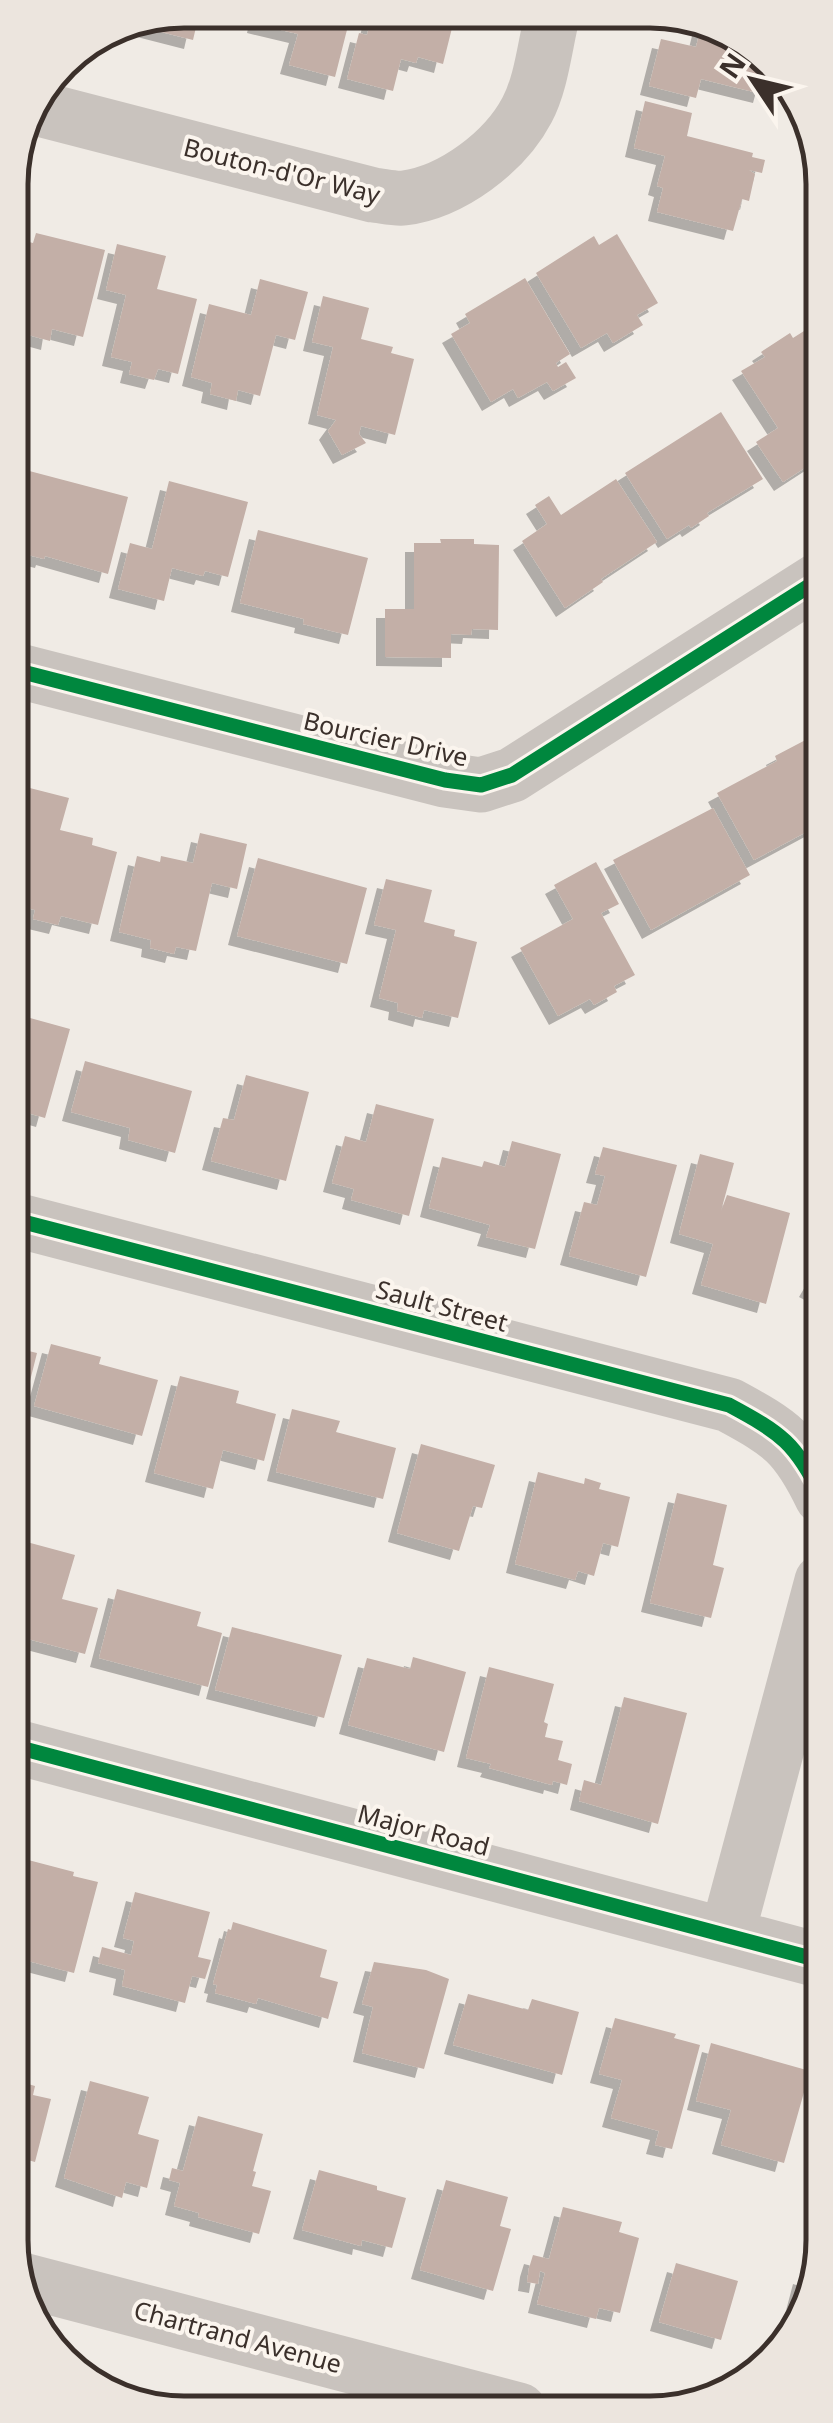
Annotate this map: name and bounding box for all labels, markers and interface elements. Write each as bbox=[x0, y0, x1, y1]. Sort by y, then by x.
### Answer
north arrow bbox=[703, 30, 803, 130]
text: N bbox=[710, 45, 754, 85]
street label: Bouton-d'Or Way bbox=[180, 129, 384, 211]
street label: Bourcier Drive bbox=[300, 703, 472, 773]
street label: Sault Street bbox=[372, 1271, 512, 1339]
street label: Major Road bbox=[354, 1795, 494, 1863]
street label: Chartrand Avenue bbox=[130, 2292, 346, 2380]

